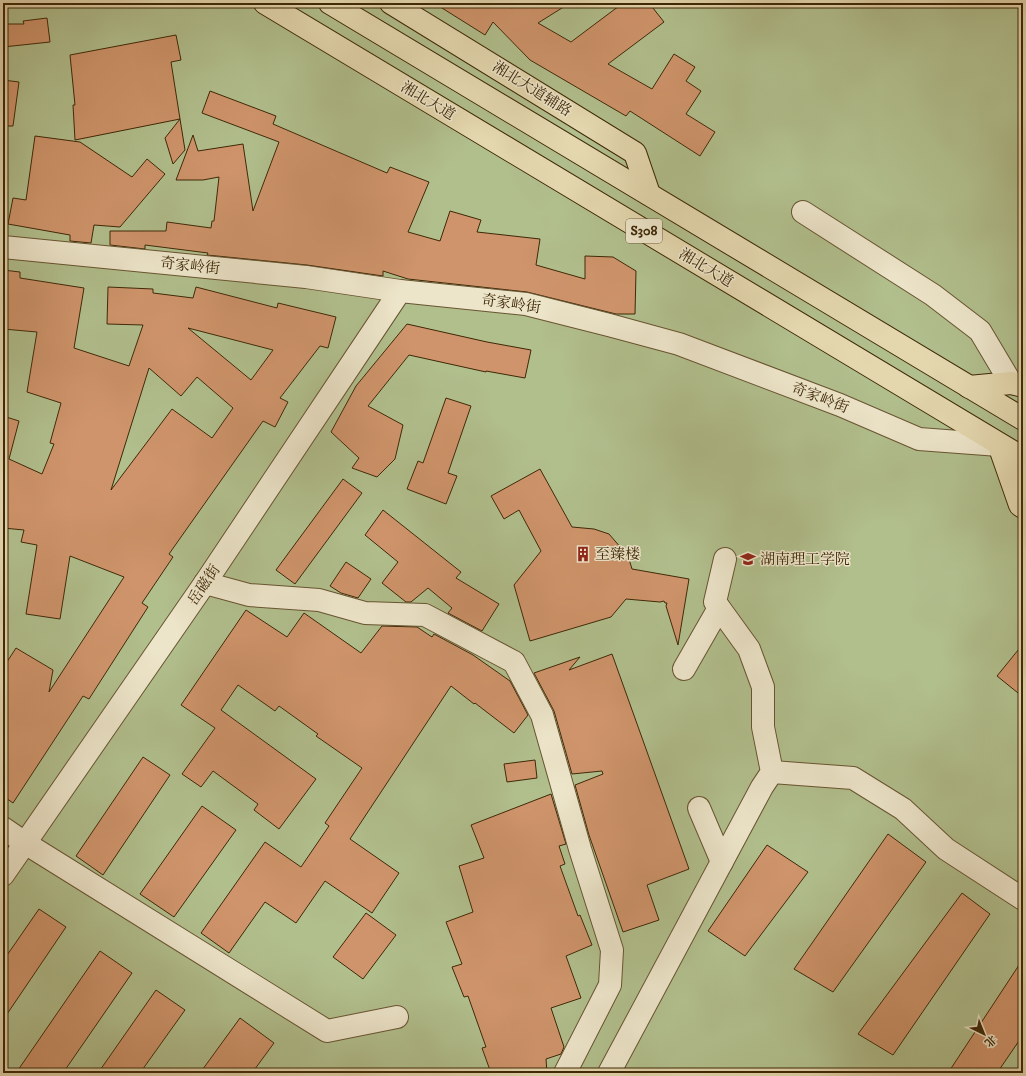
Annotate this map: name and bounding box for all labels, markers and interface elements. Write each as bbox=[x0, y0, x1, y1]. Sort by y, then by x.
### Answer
street label: 湘北大道辅路 bbox=[489, 57, 575, 121]
street label: 湘北大道 bbox=[397, 77, 459, 125]
road number: S308 bbox=[626, 219, 662, 243]
street label: 湘北大道 bbox=[675, 244, 737, 292]
street label: 奇家岭街 bbox=[159, 253, 221, 279]
street label: 奇家岭街 bbox=[480, 290, 542, 318]
street label: 奇家岭街 bbox=[789, 378, 851, 418]
building icon: 至臻楼 bbox=[574, 545, 592, 563]
place label: 至臻楼 bbox=[595, 545, 640, 564]
school or university icon: 湖南理工学院 bbox=[739, 550, 757, 568]
place label: 湖南理工学院 bbox=[760, 550, 850, 569]
street label: 岳磁街 bbox=[184, 561, 224, 609]
north arrow bbox=[964, 1014, 1004, 1054]
text: 北 bbox=[981, 1032, 999, 1049]

